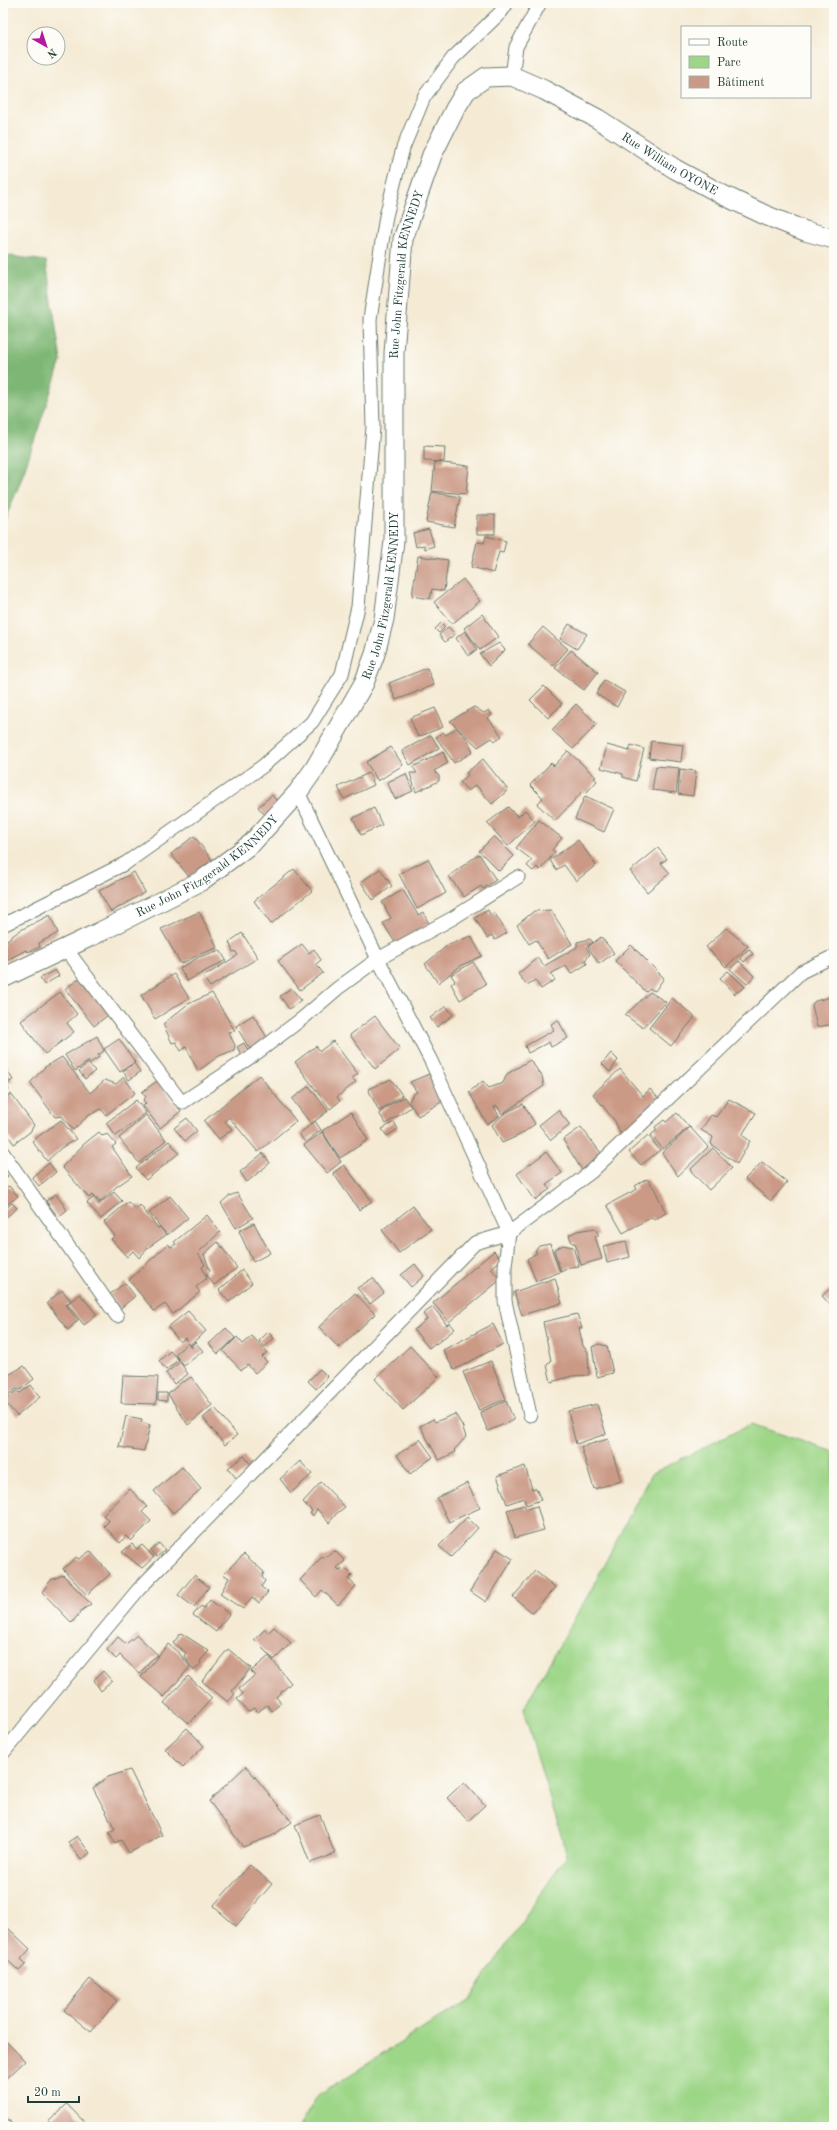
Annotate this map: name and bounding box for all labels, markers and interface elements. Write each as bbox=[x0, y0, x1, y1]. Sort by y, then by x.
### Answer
north arrow bbox=[26, 26, 66, 66]
legend bbox=[681, 26, 811, 98]
text: Route bbox=[717, 37, 748, 49]
text: N bbox=[44, 46, 58, 60]
text: Parc bbox=[717, 57, 741, 69]
text: Bâtiment bbox=[717, 77, 764, 89]
street label: Rue William OYONE bbox=[619, 131, 719, 198]
street label: Rue John Fitzgerald KENNEDY bbox=[389, 189, 426, 359]
street label: Rue John Fitzgerald KENNEDY bbox=[361, 511, 401, 682]
street label: Rue John Fitzgerald KENNEDY bbox=[134, 813, 281, 920]
scale bar bbox=[28, 2078, 79, 2104]
text: 20 m bbox=[34, 2087, 61, 2099]

